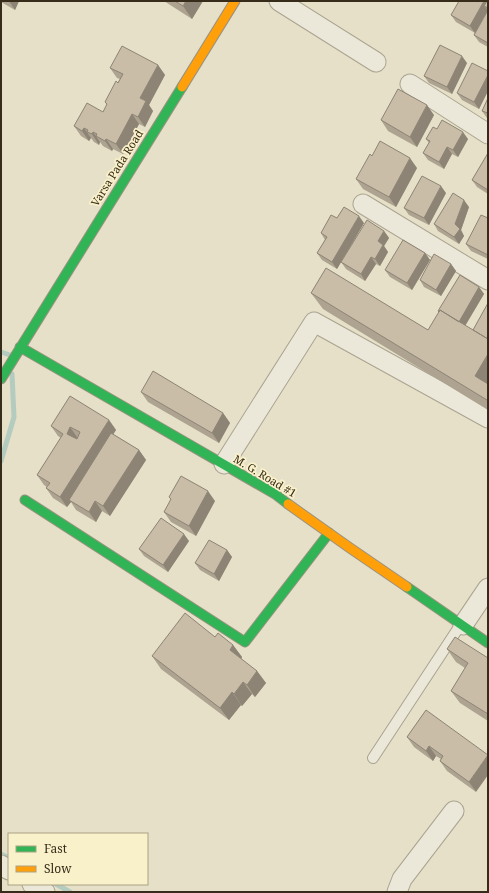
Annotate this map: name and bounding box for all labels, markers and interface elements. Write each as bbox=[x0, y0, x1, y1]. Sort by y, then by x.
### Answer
street label: Varsa Pada Road bbox=[87, 127, 146, 209]
street label: M. G. Road #1 bbox=[231, 451, 300, 500]
legend bbox=[8, 833, 148, 885]
text: Fast bbox=[44, 840, 67, 857]
text: Slow bbox=[44, 860, 72, 877]

